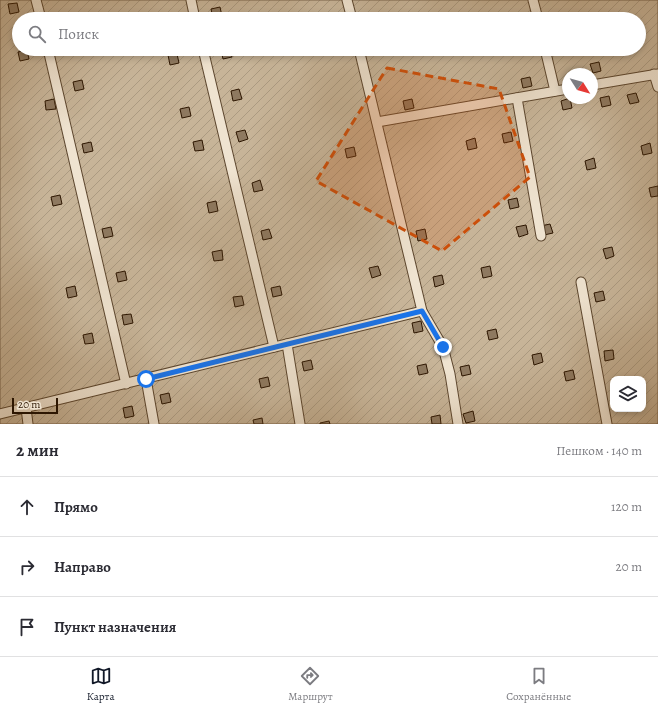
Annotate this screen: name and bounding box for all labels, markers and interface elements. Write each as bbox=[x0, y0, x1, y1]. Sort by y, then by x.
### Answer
search box bbox=[12, 12, 646, 56]
icon: search bbox=[26, 23, 48, 45]
text: Поиск bbox=[58, 24, 99, 44]
north arrow bbox=[562, 68, 598, 104]
route end bbox=[434, 338, 452, 356]
route start bbox=[137, 370, 155, 388]
map controls bbox=[610, 376, 646, 412]
button: layers bbox=[610, 376, 646, 412]
scale bar bbox=[12, 396, 58, 415]
text: 20 m bbox=[18, 397, 40, 412]
text: 2 мин bbox=[16, 439, 59, 462]
text: Пешком · 140 m bbox=[556, 442, 642, 459]
icon: ahead bbox=[16, 496, 38, 518]
text: Прямо bbox=[54, 497, 98, 517]
text: 120 m bbox=[611, 498, 642, 515]
icon: right bbox=[16, 556, 38, 578]
text: Направо bbox=[54, 557, 111, 577]
text: 20 m bbox=[616, 558, 642, 575]
icon: arrive bbox=[16, 616, 38, 638]
text: Пункт назначения bbox=[54, 617, 176, 637]
tab: Карта bbox=[87, 665, 115, 704]
tab: Маршрут bbox=[288, 665, 333, 704]
tab: Сохранённые bbox=[506, 665, 571, 704]

